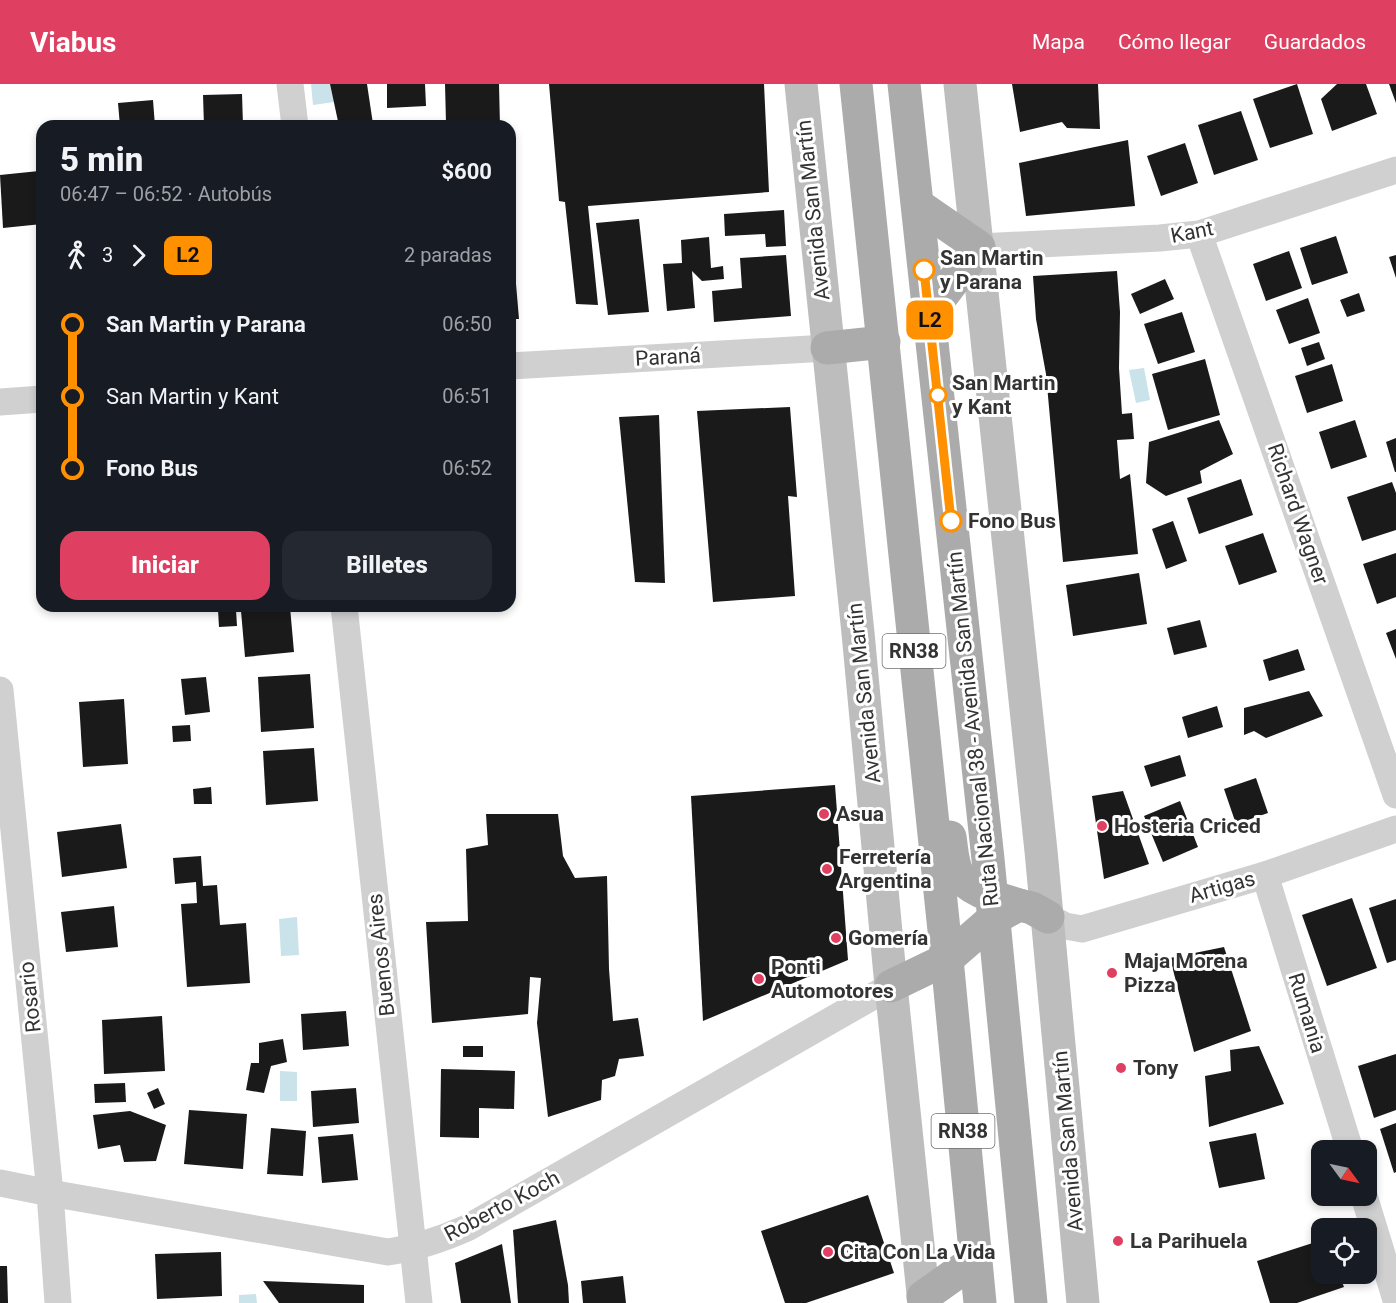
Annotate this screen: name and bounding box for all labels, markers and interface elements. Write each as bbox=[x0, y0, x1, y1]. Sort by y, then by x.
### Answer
text: Viabus bbox=[30, 26, 117, 59]
text: Mapa bbox=[1032, 30, 1085, 54]
text: Cómo llegar bbox=[1118, 30, 1231, 54]
text: Guardados bbox=[1264, 30, 1366, 54]
street label: Avenida San Martín bbox=[792, 119, 834, 301]
text: 5 min bbox=[60, 140, 143, 179]
text: $600 bbox=[442, 159, 492, 184]
text: 06:47 – 06:52 · Autobús bbox=[60, 182, 272, 206]
street label: Kant bbox=[1169, 216, 1216, 248]
icon: walk bbox=[60, 239, 93, 272]
icon: forward bbox=[122, 239, 155, 272]
text: 3 bbox=[102, 243, 113, 267]
text: L2 bbox=[176, 243, 200, 267]
text: 2 paradas bbox=[404, 243, 492, 267]
place label: San Martin y Parana bbox=[940, 246, 1043, 294]
marker: San Martin y Parana bbox=[913, 259, 935, 281]
line badge: L2 bbox=[903, 300, 957, 340]
text: L2 bbox=[918, 308, 942, 332]
text: San Martin y Parana bbox=[106, 312, 306, 337]
text: 06:50 bbox=[442, 312, 492, 336]
street label: Paraná bbox=[635, 343, 701, 371]
place label: San Martin y Kant bbox=[952, 371, 1055, 419]
text: San Martin y Kant bbox=[106, 384, 279, 409]
text: 06:51 bbox=[442, 384, 492, 408]
marker: San Martin y Kant bbox=[929, 386, 947, 404]
street label: Richard Wagner bbox=[1263, 440, 1333, 588]
text: Fono Bus bbox=[106, 456, 198, 481]
text: 06:52 bbox=[442, 456, 492, 480]
place label: Fono Bus bbox=[968, 509, 1056, 533]
marker: Fono Bus bbox=[940, 510, 962, 532]
button: Iniciar bbox=[60, 531, 270, 600]
button: Billetes bbox=[282, 531, 492, 600]
street label: Ruta Nacional 38 - Avenida San Martín bbox=[942, 550, 1004, 908]
street label: Avenida San Martín bbox=[843, 602, 885, 784]
road number: RN38 bbox=[882, 634, 946, 668]
place label: Asua bbox=[836, 802, 884, 826]
marker: Asua bbox=[817, 807, 831, 821]
place label: Hosteria Criced bbox=[1114, 814, 1261, 838]
marker: Hosteria Criced bbox=[1095, 819, 1109, 833]
place label: Ferretería Argentina bbox=[839, 845, 931, 893]
marker: Ferretería Argentina bbox=[820, 862, 834, 876]
street label: Artigas bbox=[1186, 866, 1258, 908]
street label: Buenos Aires bbox=[363, 893, 399, 1017]
place label: Gomería bbox=[848, 926, 928, 950]
marker: Gomería bbox=[829, 931, 843, 945]
place label: Maja Morena Pizza bbox=[1124, 949, 1248, 997]
place label: Ponti Automotores bbox=[771, 955, 894, 1003]
street label: Rosario bbox=[14, 960, 46, 1034]
marker: Maja Morena Pizza bbox=[1105, 966, 1119, 980]
street label: Rumania bbox=[1283, 970, 1331, 1056]
marker: Ponti Automotores bbox=[752, 972, 766, 986]
street label: Avenida San Martín bbox=[1048, 1050, 1088, 1232]
place label: Tony bbox=[1133, 1056, 1179, 1080]
marker: Tony bbox=[1114, 1061, 1128, 1075]
road number: RN38 bbox=[932, 1114, 994, 1148]
north arrow bbox=[1311, 1140, 1377, 1206]
map controls bbox=[1311, 1140, 1377, 1284]
street label: Roberto Koch bbox=[440, 1166, 564, 1246]
button: locate bbox=[1311, 1218, 1377, 1284]
place label: La Parihuela bbox=[1130, 1229, 1247, 1253]
marker: La Parihuela bbox=[1111, 1234, 1125, 1248]
place label: Cita Con La Vida bbox=[840, 1240, 996, 1264]
marker: Cita Con La Vida bbox=[821, 1245, 835, 1259]

